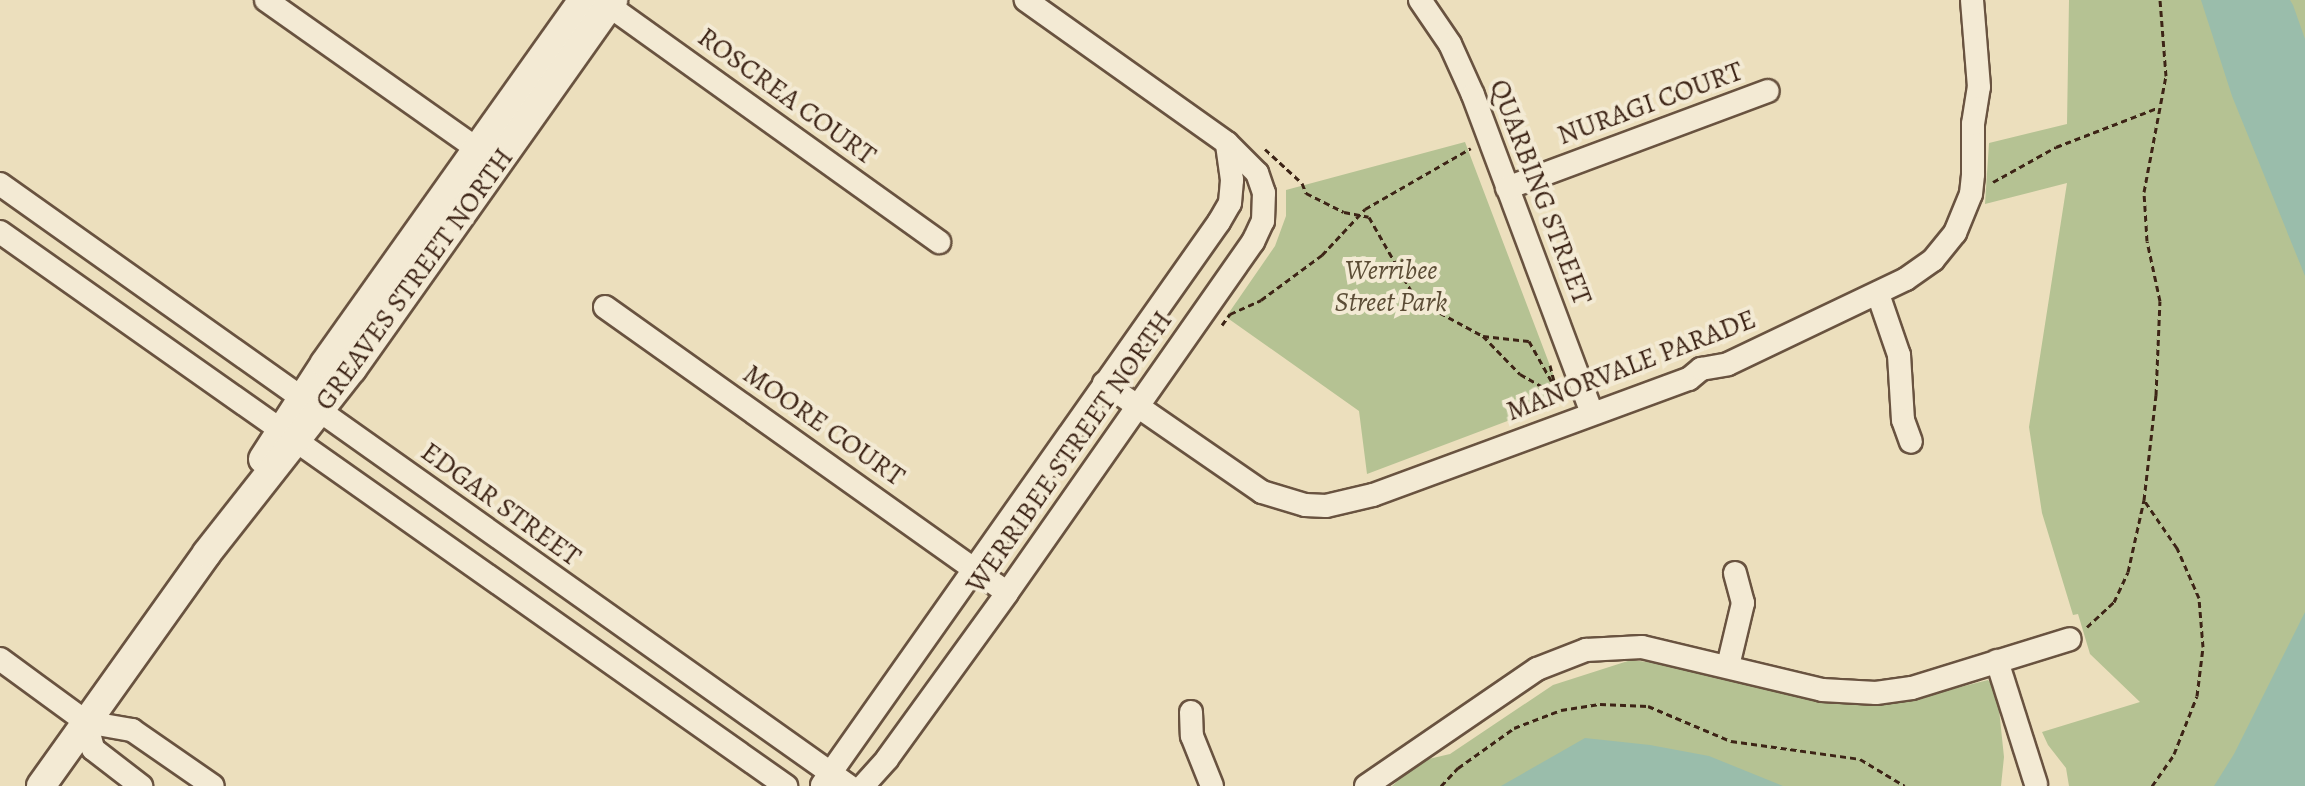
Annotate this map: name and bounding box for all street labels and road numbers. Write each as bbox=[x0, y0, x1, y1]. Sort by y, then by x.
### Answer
street label: ROSCREA COURT bbox=[691, 20, 883, 172]
street label: NURAGI COURT bbox=[1553, 54, 1747, 152]
street label: QUARBING STREET bbox=[1483, 75, 1599, 309]
street label: GREAVES STREET NORTH bbox=[308, 141, 520, 417]
street label: MANORVALE PARADE bbox=[1501, 302, 1761, 428]
street label: WERRIBEE STREET NORTH bbox=[959, 305, 1179, 599]
street label: MOORE COURT bbox=[737, 357, 911, 493]
street label: EDGAR STREET bbox=[414, 435, 588, 573]

